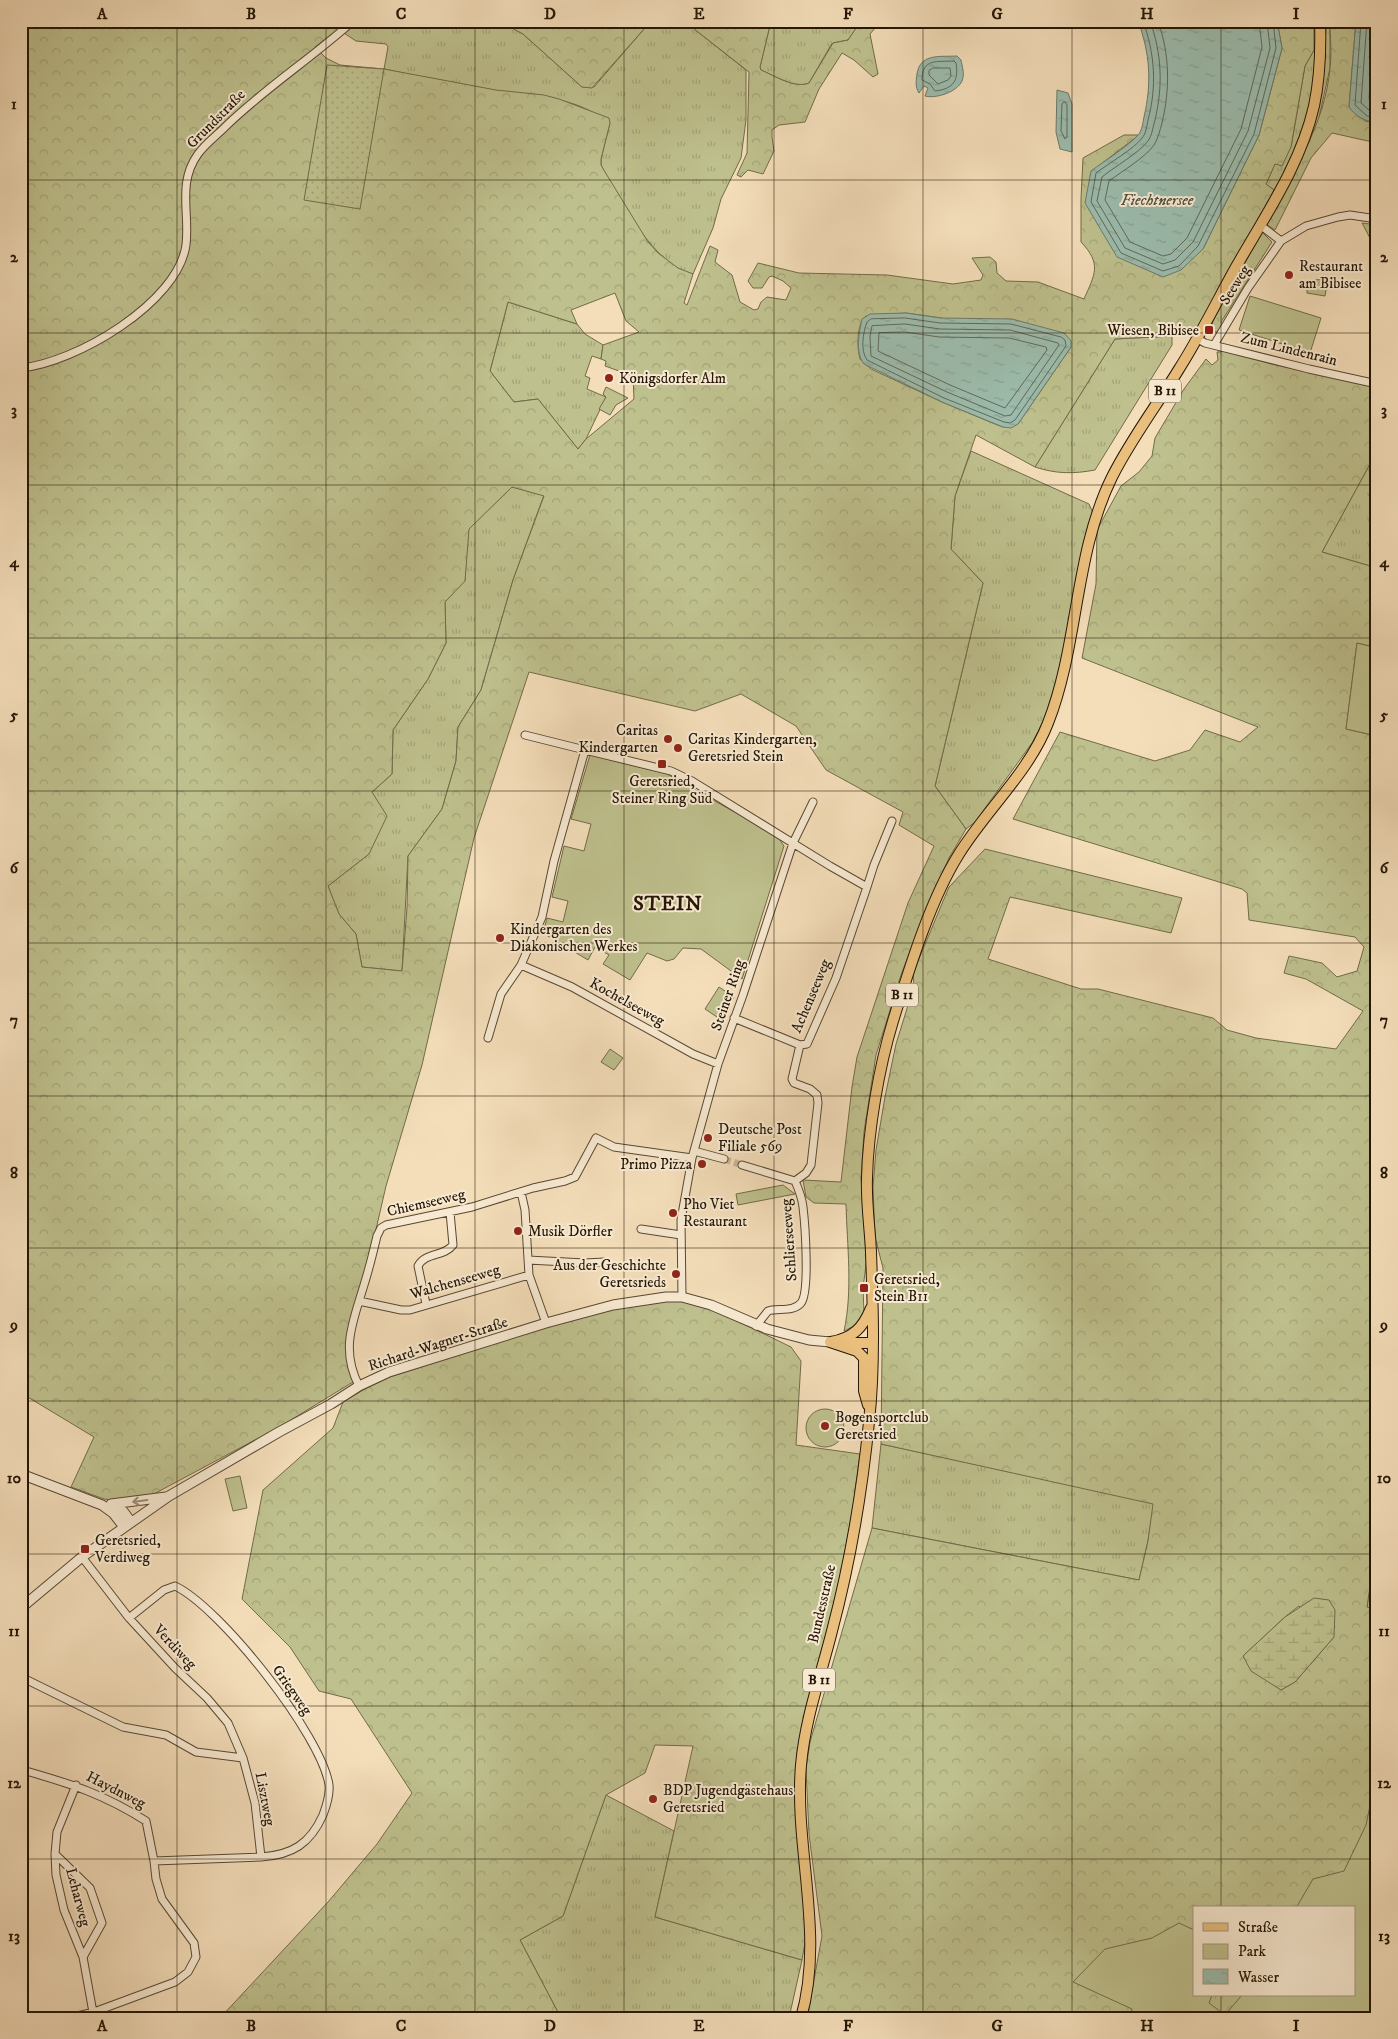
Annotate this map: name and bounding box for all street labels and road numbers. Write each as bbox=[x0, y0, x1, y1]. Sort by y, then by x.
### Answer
street label: Grundstraße bbox=[183, 86, 249, 152]
street label: Seeweg bbox=[1215, 261, 1255, 308]
street label: Zum Lindenrain bbox=[1239, 328, 1340, 370]
road number: B 11 bbox=[1149, 380, 1181, 402]
street label: Steiner Ring bbox=[707, 956, 749, 1033]
street label: Achenseeweg bbox=[787, 956, 835, 1036]
street label: Kochelseeweg bbox=[586, 974, 669, 1031]
road number: B 11 bbox=[886, 984, 918, 1006]
street label: Chiemseeweg bbox=[385, 1185, 468, 1221]
street label: Schlierseeweg bbox=[777, 1197, 801, 1282]
street label: Walchenseeweg bbox=[407, 1260, 503, 1304]
street label: Richard-Wagner-Straße bbox=[366, 1312, 510, 1376]
street label: Bundesstraße bbox=[804, 1563, 840, 1645]
street label: Verdiweg bbox=[149, 1620, 201, 1674]
street label: Griegweg bbox=[268, 1661, 316, 1719]
road number: B 11 bbox=[803, 1668, 835, 1692]
street label: Haydnweg bbox=[83, 1767, 150, 1813]
street label: Lisztweg bbox=[251, 1771, 280, 1828]
street label: Leharweg bbox=[61, 1866, 95, 1929]

